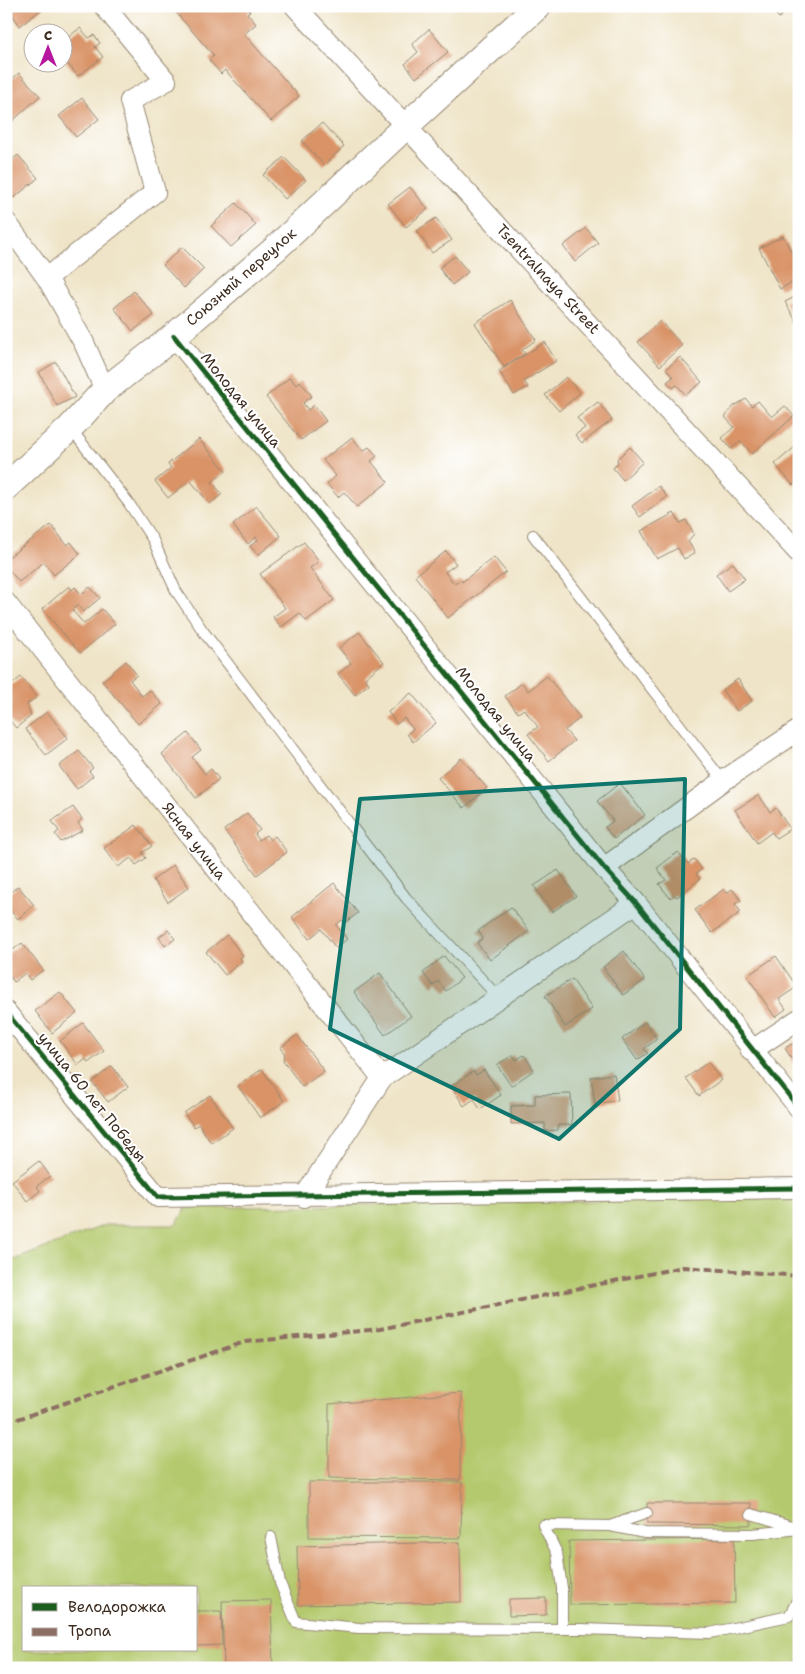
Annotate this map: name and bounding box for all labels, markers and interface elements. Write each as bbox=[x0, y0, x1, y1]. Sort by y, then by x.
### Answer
north arrow bbox=[22, 22, 72, 72]
text: С bbox=[44, 26, 52, 44]
street label: Tsentralnaya Street bbox=[492, 220, 604, 338]
street label: Союзный переулок bbox=[182, 223, 300, 330]
street label: Молодая улица bbox=[196, 348, 286, 453]
street label: Молодая улица bbox=[451, 662, 541, 767]
street label: Ясная улица bbox=[157, 798, 231, 884]
street label: улица 60 лет Победы bbox=[33, 1028, 151, 1166]
legend bbox=[22, 1586, 198, 1652]
text: Велодорожка bbox=[68, 1597, 167, 1617]
text: Тропа bbox=[68, 1621, 112, 1641]

